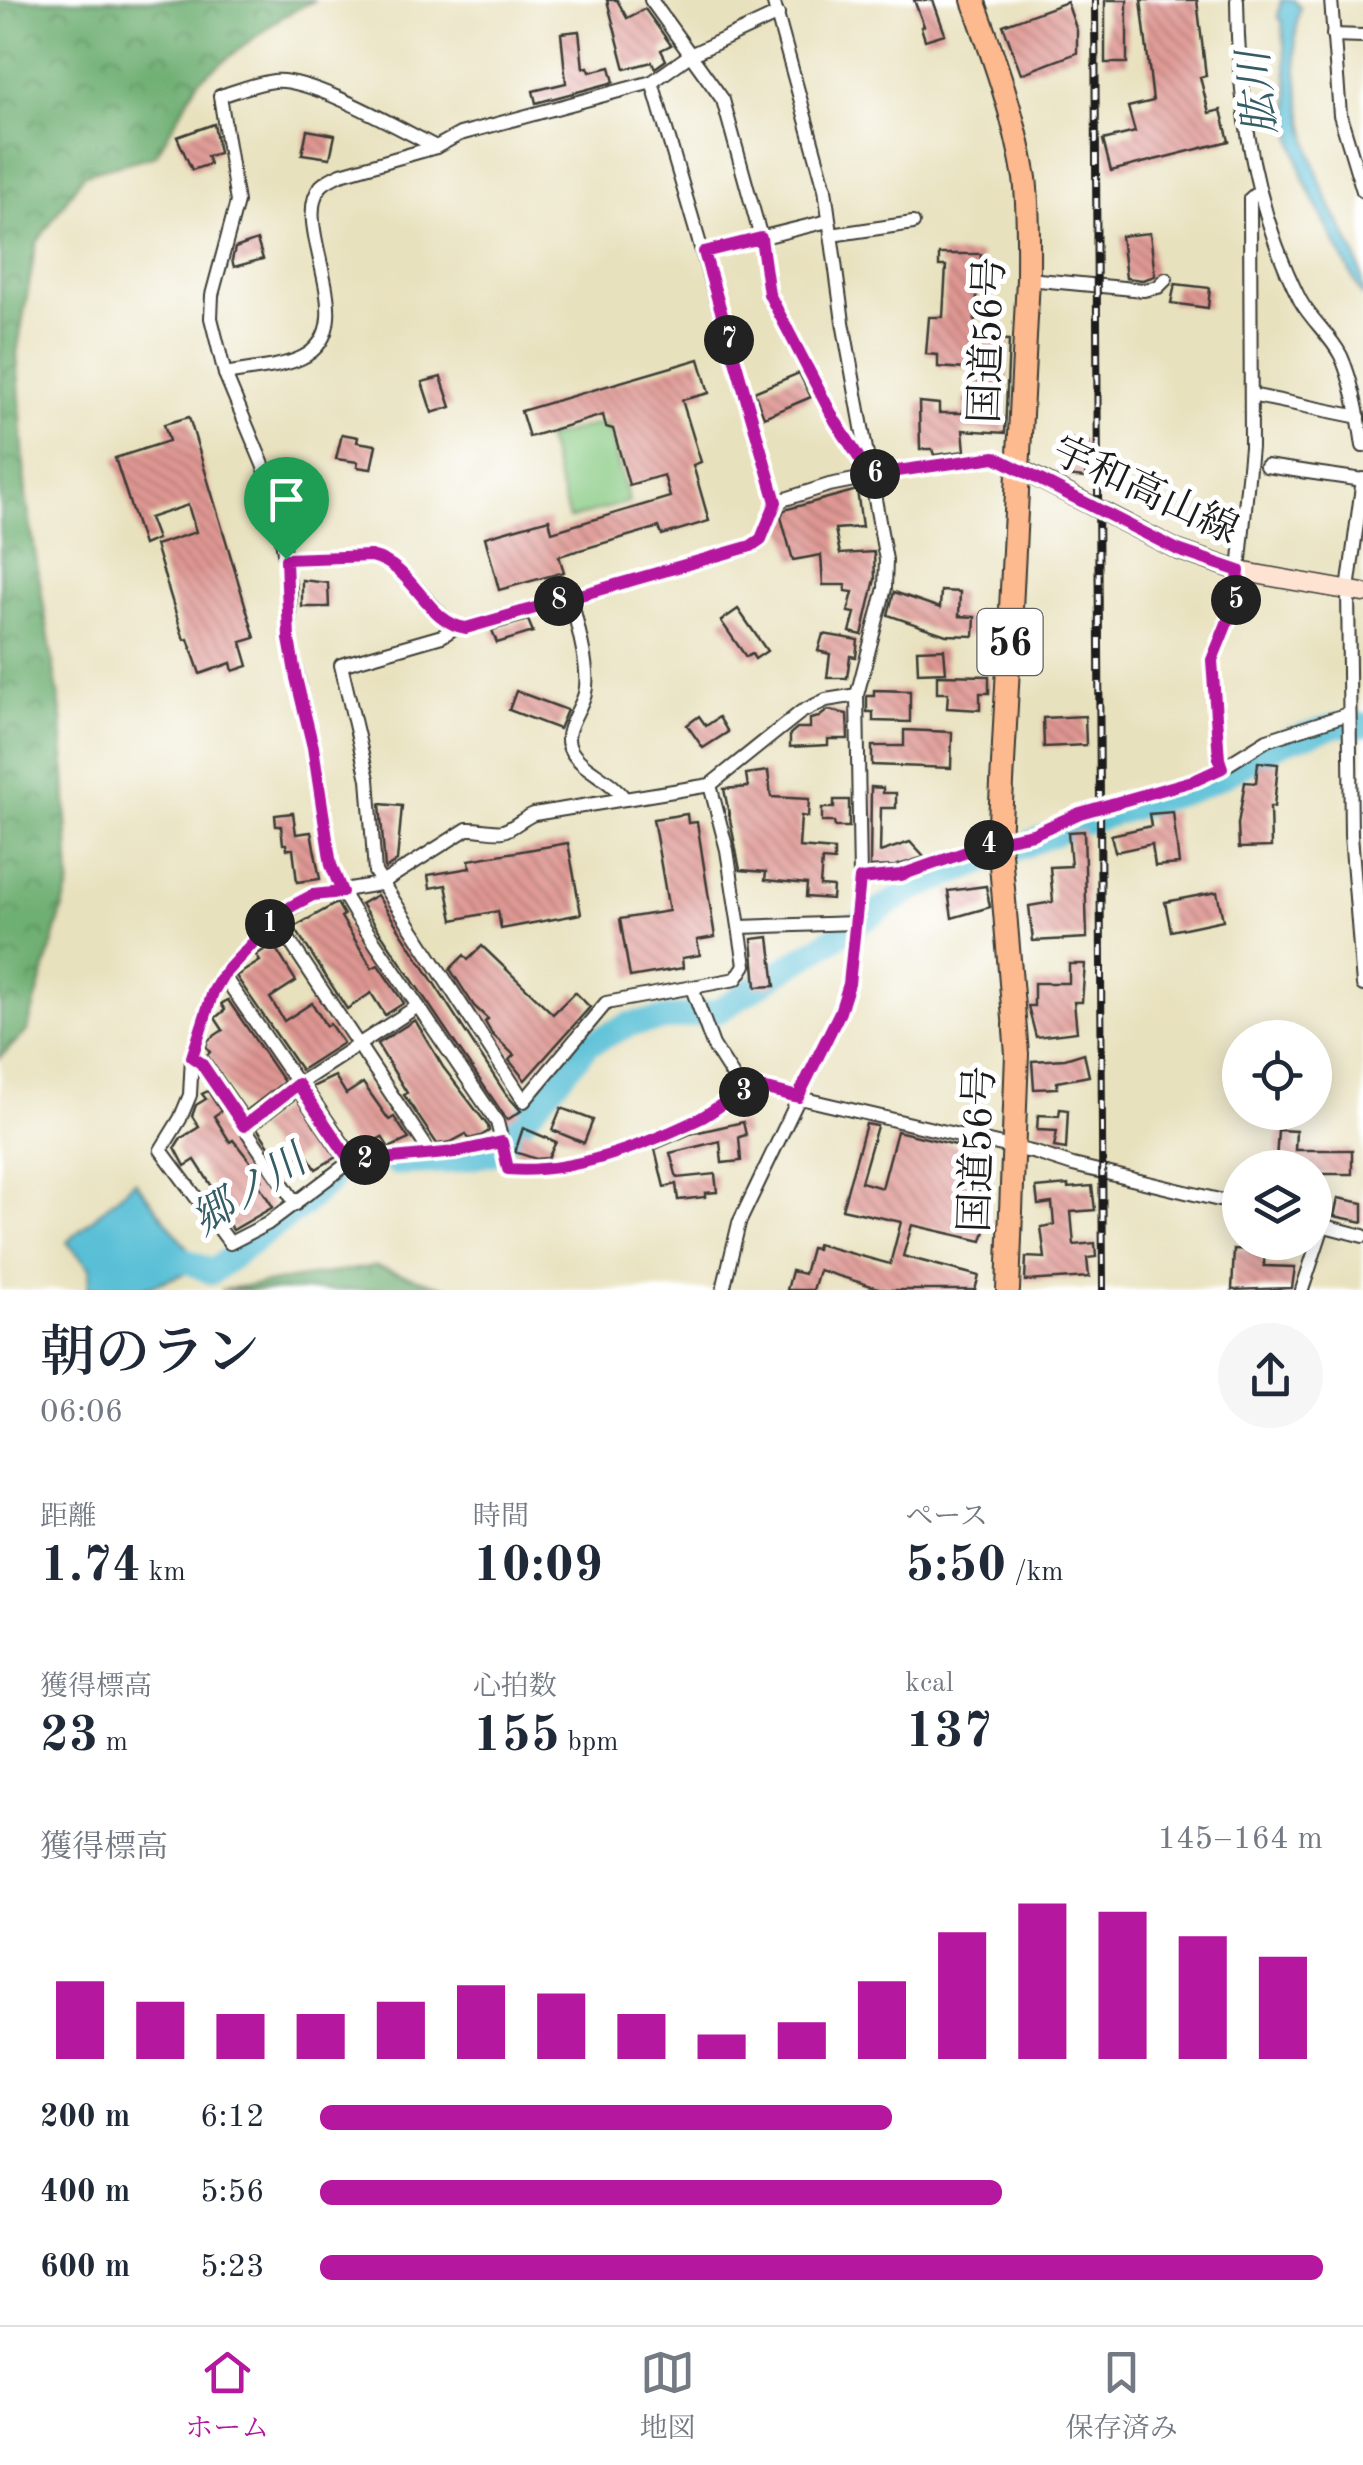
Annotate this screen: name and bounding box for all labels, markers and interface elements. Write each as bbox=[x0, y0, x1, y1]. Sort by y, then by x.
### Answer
water label: 肱川 bbox=[1231, 45, 1285, 137]
street label: 国道56号 bbox=[963, 256, 1013, 424]
pin: 7 bbox=[704, 315, 754, 365]
text: 7 bbox=[721, 326, 737, 354]
street label: 宇和高山線 bbox=[1045, 429, 1245, 553]
pin: 6 bbox=[850, 449, 900, 499]
pin bbox=[244, 457, 329, 560]
text: 6 bbox=[867, 460, 883, 488]
icon: arrive bbox=[259, 472, 314, 527]
pin: 5 bbox=[1211, 575, 1261, 625]
pin: 8 bbox=[534, 576, 584, 626]
text: 5 bbox=[1228, 586, 1244, 614]
text: 8 bbox=[551, 587, 567, 615]
road number: 56 bbox=[978, 609, 1042, 675]
pin: 4 bbox=[964, 820, 1014, 870]
text: 4 bbox=[981, 831, 997, 859]
pin: 1 bbox=[245, 899, 295, 949]
text: 1 bbox=[262, 910, 278, 938]
map controls bbox=[1222, 1020, 1332, 1260]
button: locate bbox=[1222, 1020, 1332, 1130]
street label: 国道56号 bbox=[953, 1065, 1003, 1233]
pin: 3 bbox=[719, 1067, 769, 1117]
text: 3 bbox=[736, 1078, 752, 1106]
water label: 郷ノ川 bbox=[184, 1135, 318, 1244]
pin: 2 bbox=[340, 1135, 390, 1185]
text: 2 bbox=[357, 1146, 373, 1174]
button: layers bbox=[1222, 1150, 1332, 1260]
button: share bbox=[1218, 1323, 1323, 1428]
text: 朝のラン bbox=[40, 1328, 260, 1383]
text: 06:06 bbox=[40, 1397, 123, 1429]
text: 距離 bbox=[40, 1504, 96, 1532]
text: 時間 bbox=[473, 1504, 529, 1532]
text: ペース bbox=[905, 1504, 988, 1532]
text: 1.74 bbox=[40, 1542, 141, 1592]
text: 10:09 bbox=[473, 1542, 603, 1592]
text: 5:50 bbox=[905, 1542, 1006, 1592]
text: km bbox=[141, 1559, 186, 1587]
text: /km bbox=[1006, 1559, 1064, 1587]
text: kcal bbox=[905, 1670, 954, 1698]
text: 獲得標高 bbox=[40, 1674, 152, 1702]
text: 心拍数 bbox=[473, 1674, 557, 1702]
text: 137 bbox=[905, 1708, 992, 1758]
text: 23 bbox=[40, 1712, 98, 1762]
text: 155 bbox=[473, 1712, 560, 1762]
text: m bbox=[98, 1729, 128, 1757]
text: bpm bbox=[560, 1729, 619, 1757]
text: 145–164 m bbox=[1157, 1824, 1323, 1856]
text: 獲得標高 bbox=[40, 1833, 168, 1865]
text: 200 m bbox=[40, 2102, 130, 2134]
text: 6:12 bbox=[200, 2102, 265, 2134]
text: 400 m bbox=[40, 2177, 130, 2209]
text: 5:56 bbox=[200, 2177, 265, 2209]
text: 600 m bbox=[40, 2252, 130, 2284]
text: 5:23 bbox=[200, 2252, 265, 2284]
tab: ホーム bbox=[185, 2345, 269, 2448]
tab: 地図 bbox=[639, 2345, 696, 2448]
tab: 保存済み bbox=[1066, 2345, 1178, 2448]

